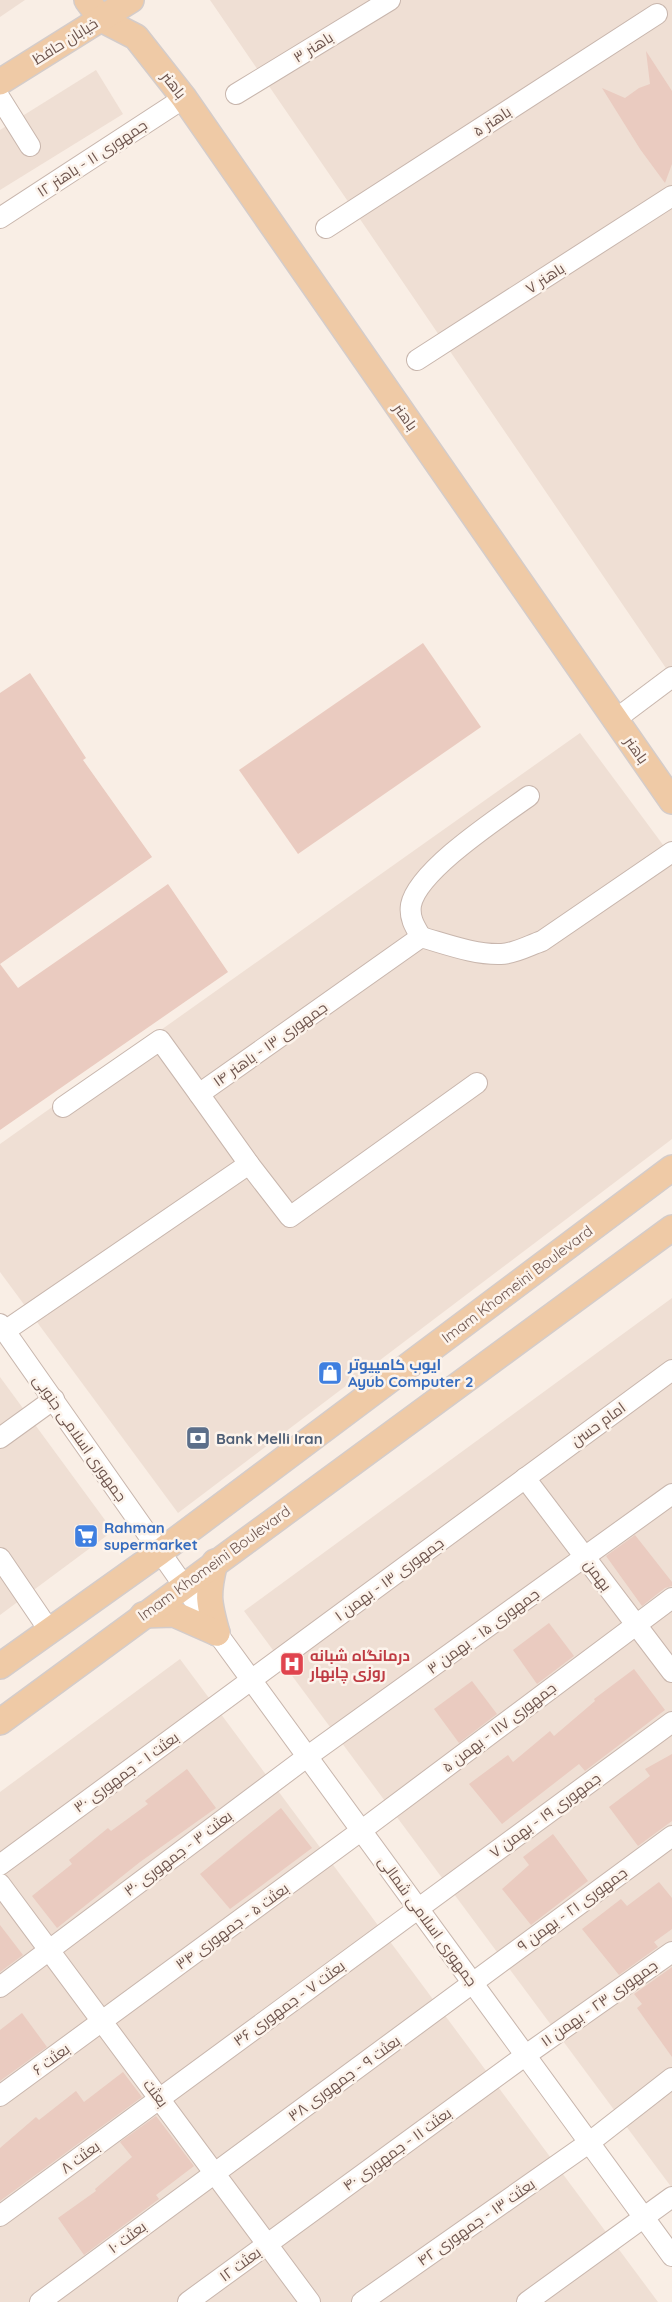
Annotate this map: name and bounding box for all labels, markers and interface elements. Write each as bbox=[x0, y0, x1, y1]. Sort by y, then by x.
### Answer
street label: خیابان حافظ bbox=[29, 13, 102, 69]
street label: باهنر ۳ bbox=[290, 27, 336, 67]
street label: باهنر bbox=[157, 67, 190, 102]
street label: باهنر ۵ bbox=[469, 102, 515, 140]
street label: جمهوری ۱۱ - باهنر ۱۲ bbox=[33, 115, 151, 202]
street label: باهنر ۷ bbox=[522, 258, 568, 298]
street label: باهنر bbox=[389, 399, 422, 434]
street label: باهنر bbox=[620, 732, 653, 767]
street label: جمهوری ۱۳ - باهنر ۱۴ bbox=[209, 997, 331, 1091]
street label: Imam Khomeini Boulevard bbox=[438, 1221, 596, 1347]
place label: ایوب کامپیوتر Ayub Computer 2 bbox=[347, 1355, 473, 1391]
shop icon: ایوب کامپیوتر Ayub Computer 2 bbox=[317, 1360, 343, 1386]
street label: جمهوری اسلامی جنوبی bbox=[28, 1371, 131, 1506]
street label: امام حسن bbox=[567, 1398, 630, 1451]
bank icon: Bank Melli Iran bbox=[185, 1425, 211, 1451]
place label: Bank Melli Iran bbox=[216, 1429, 323, 1448]
street label: Imam Khomeini Boulevard bbox=[134, 1501, 294, 1625]
place label: Rahman supermarket bbox=[104, 1518, 198, 1554]
supermarket icon: Rahman supermarket bbox=[73, 1523, 99, 1549]
street label: جمهوری ۱۳ - بهمن ۱ bbox=[331, 1533, 448, 1626]
street label: بهمن bbox=[579, 1556, 616, 1595]
street label: جمهوری ۱۵ - بهمن ۳ bbox=[423, 1584, 543, 1679]
place label: درمانگاه شبانه روزی چابهار bbox=[309, 1646, 410, 1684]
hospital icon: درمانگاه شبانه روزی چابهار bbox=[279, 1651, 305, 1677]
street label: جمهوری ۱۱۷ - بهمن ۵ bbox=[438, 1678, 560, 1777]
street label: بعثت ۱ - جمهوری ۳۰ bbox=[70, 1727, 183, 1817]
street label: جمهوری ۱۹ - بهمن ۷ bbox=[486, 1768, 605, 1863]
street label: بعثت ۳ - جمهوری ۳۰ bbox=[120, 1806, 237, 1901]
street label: جمهوری اسلامی شمالی bbox=[374, 1852, 482, 1990]
street label: جمهوری ۲۱ - بهمن ۹ bbox=[513, 1863, 631, 1956]
street label: بعثت ۵ - جمهوری ۳۴ bbox=[172, 1879, 293, 1974]
street label: جمهوری ۲۳ - بهمن ۱۱ bbox=[537, 1955, 662, 2051]
street label: بعثت ۷ - جمهوری ۳۶ bbox=[229, 1956, 349, 2051]
street label: بعثت ۹ - جمهوری ۳۸ bbox=[284, 2031, 404, 2126]
street label: بعثت ۶ bbox=[29, 2039, 73, 2079]
street label: بعثت bbox=[139, 2075, 173, 2111]
street label: بعثت ۱۱ - جمهوری ۴۰ bbox=[339, 2103, 456, 2196]
street label: بعثت ۸ bbox=[57, 2136, 103, 2178]
street label: بعثت ۱۳ - جمهوری ۴۲ bbox=[413, 2174, 539, 2271]
street label: بعثت ۱۰ bbox=[104, 2217, 150, 2257]
street label: بعثت ۱۲ bbox=[215, 2243, 265, 2285]

